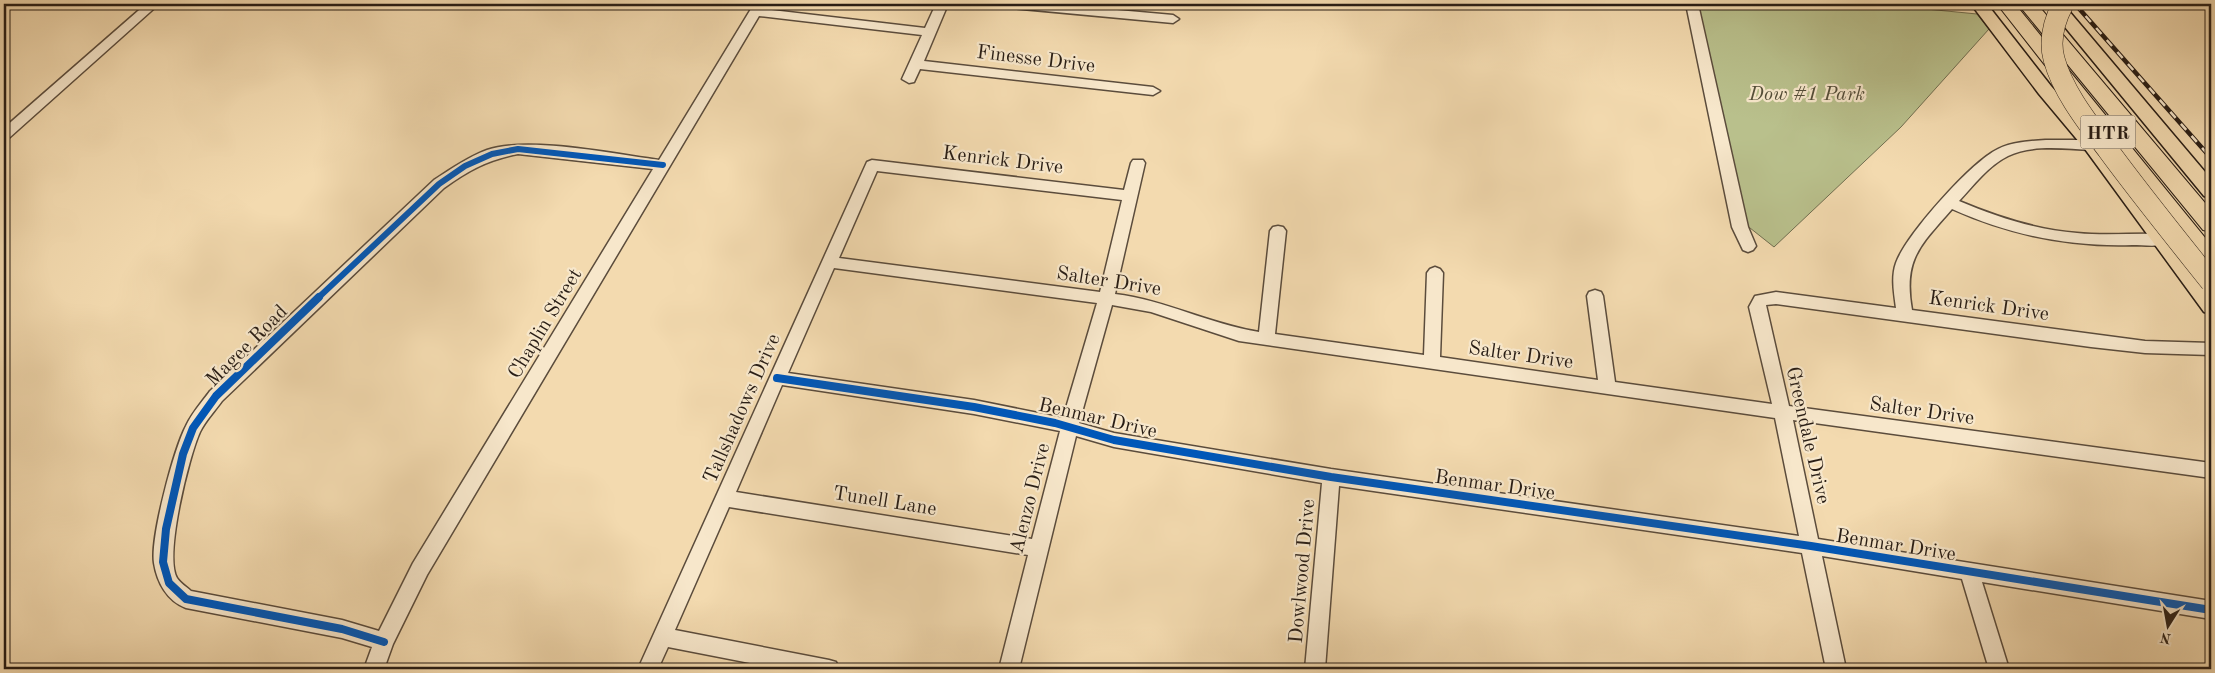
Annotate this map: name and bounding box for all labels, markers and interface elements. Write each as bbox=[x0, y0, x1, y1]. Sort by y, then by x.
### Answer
street label: Finesse Drive bbox=[975, 43, 1096, 77]
park label: Dow #1 Park bbox=[1748, 85, 1865, 105]
road number: HTR bbox=[2080, 115, 2136, 148]
street label: Kenrick Drive bbox=[941, 144, 1064, 178]
street label: Salter Drive bbox=[1055, 264, 1162, 300]
street label: Chaplin Street bbox=[505, 265, 586, 383]
street label: Kenrick Drive bbox=[1927, 289, 2050, 325]
street label: Magee Road bbox=[203, 302, 292, 391]
street label: Tallshadows Drive bbox=[701, 331, 785, 487]
street label: Salter Drive bbox=[1467, 339, 1574, 373]
street label: Greendale Drive bbox=[1782, 365, 1833, 506]
street label: Salter Drive bbox=[1868, 395, 1975, 429]
street label: Benmar Drive bbox=[1036, 396, 1159, 442]
street label: Alenzo Drive bbox=[1008, 441, 1054, 556]
street label: Benmar Drive bbox=[1433, 468, 1556, 504]
street label: Tunell Lane bbox=[831, 484, 938, 520]
street label: Dowlwood Drive bbox=[1287, 498, 1319, 644]
street label: Benmar Drive bbox=[1834, 527, 1957, 565]
north arrow bbox=[2142, 600, 2192, 650]
text: N bbox=[2159, 630, 2172, 646]

